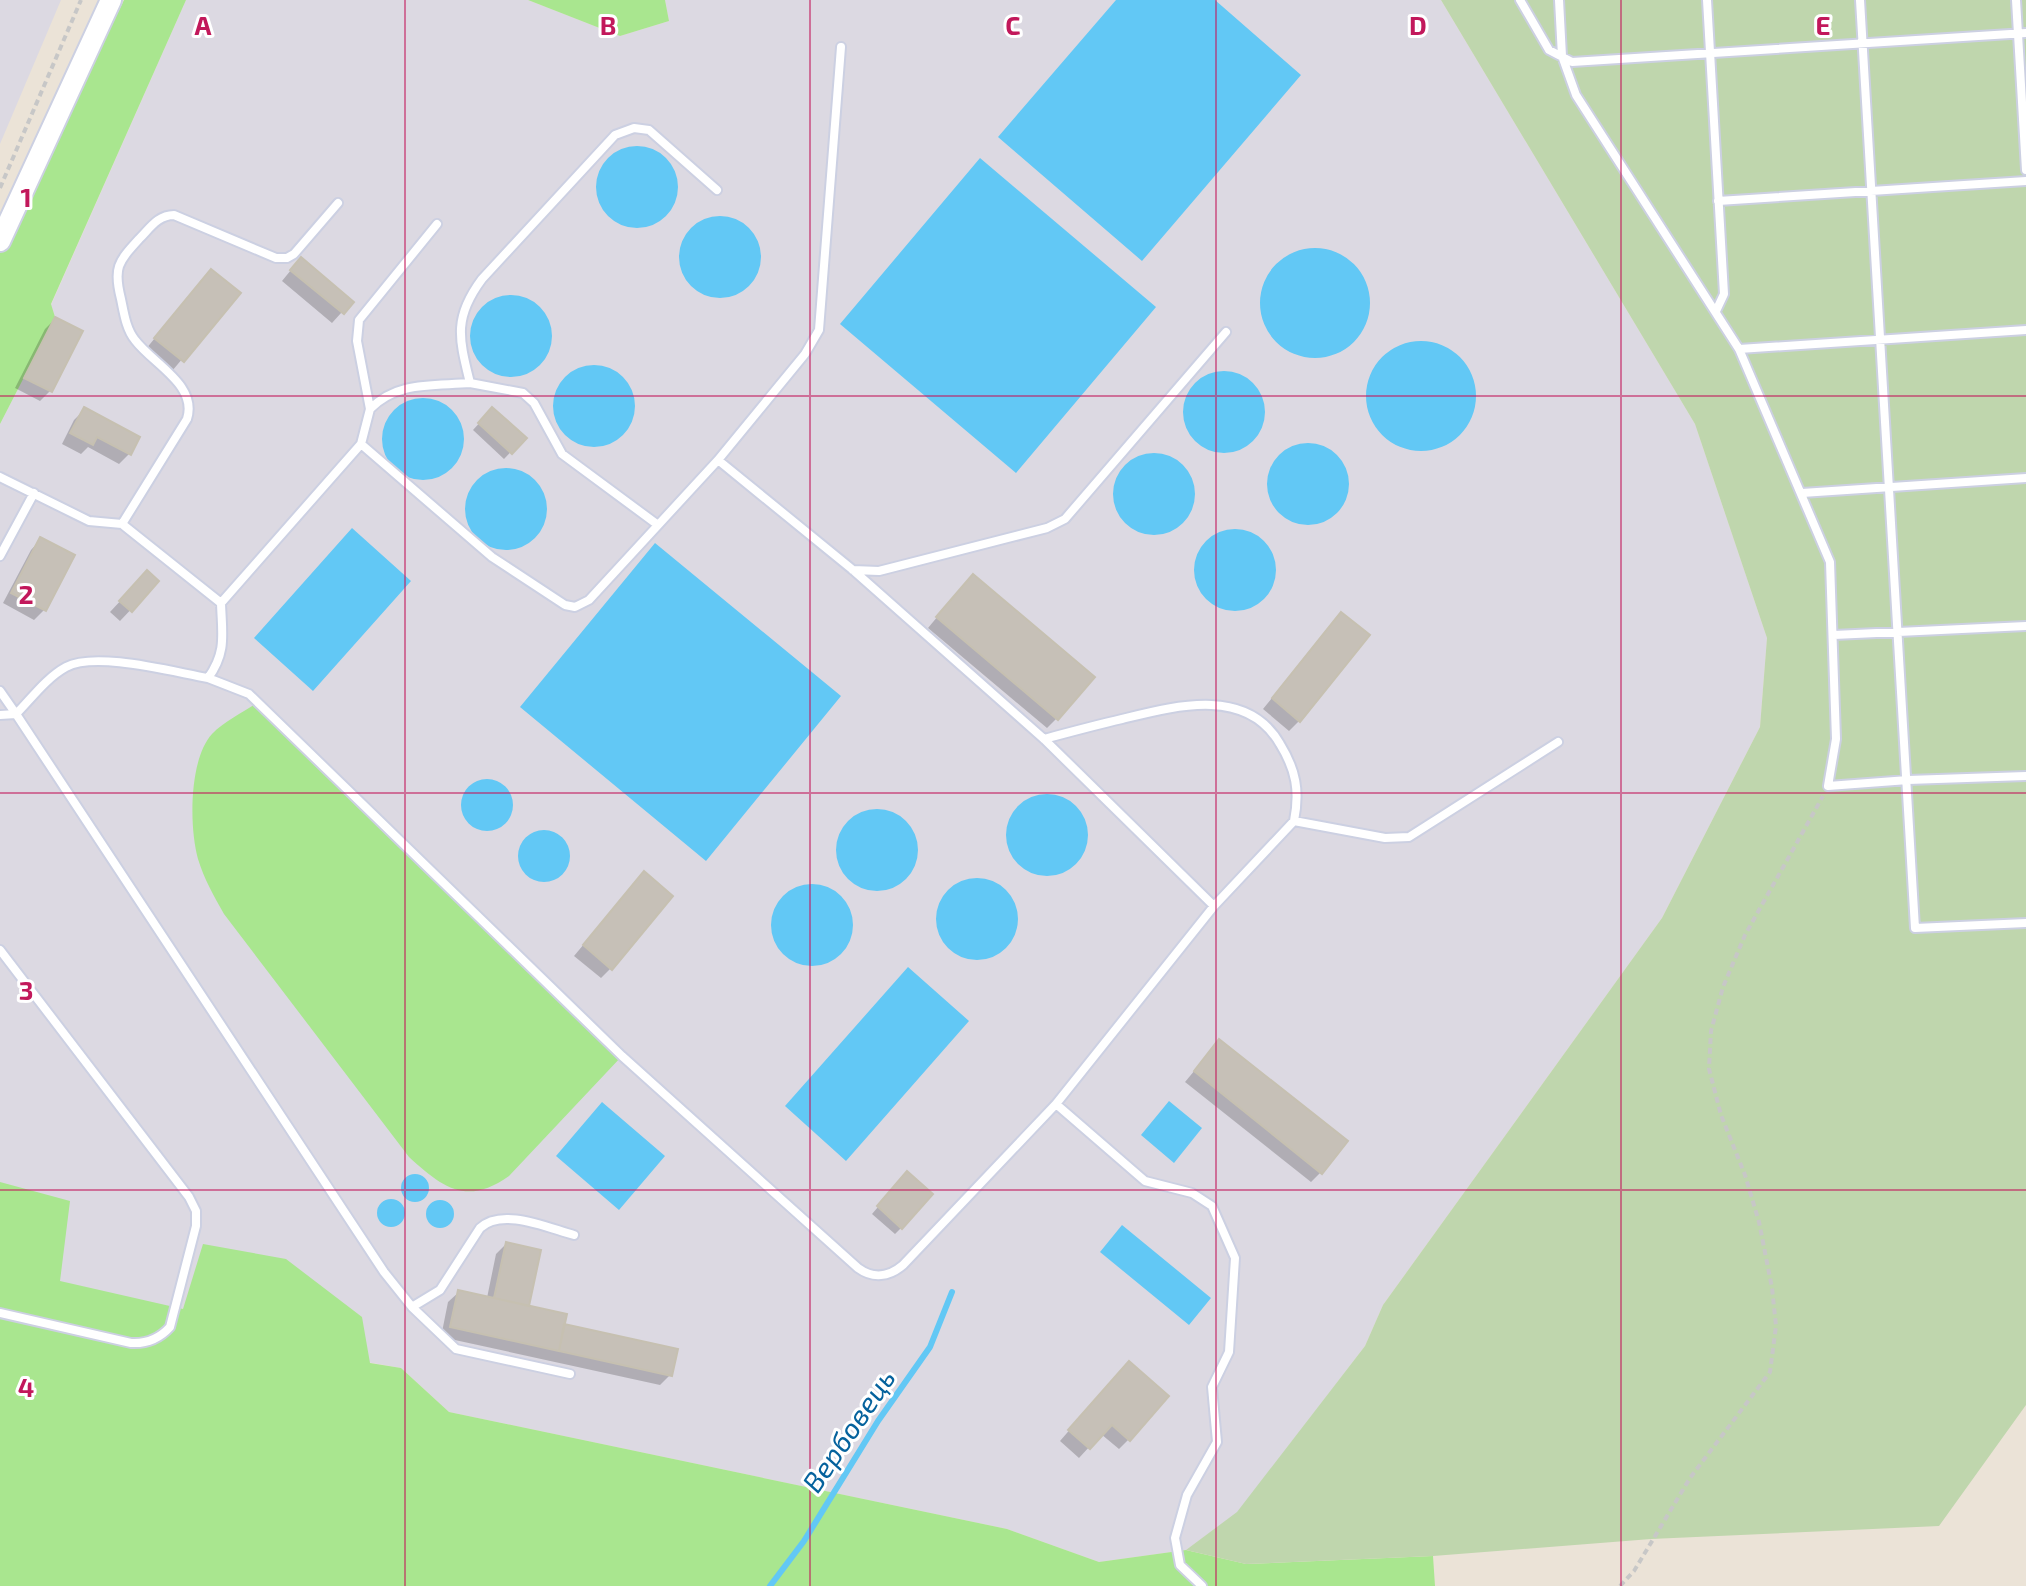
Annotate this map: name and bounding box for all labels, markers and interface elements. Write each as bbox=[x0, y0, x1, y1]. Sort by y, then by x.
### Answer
text: A bbox=[195, 9, 212, 40]
text: B bbox=[600, 9, 616, 40]
text: C bbox=[1005, 9, 1021, 40]
text: D bbox=[1409, 9, 1427, 40]
text: E bbox=[1815, 9, 1831, 40]
text: 1 bbox=[20, 181, 32, 212]
text: 2 bbox=[18, 578, 34, 609]
text: 3 bbox=[19, 974, 33, 1005]
water label: Вербовець bbox=[794, 1362, 902, 1498]
text: 4 bbox=[18, 1371, 34, 1402]

